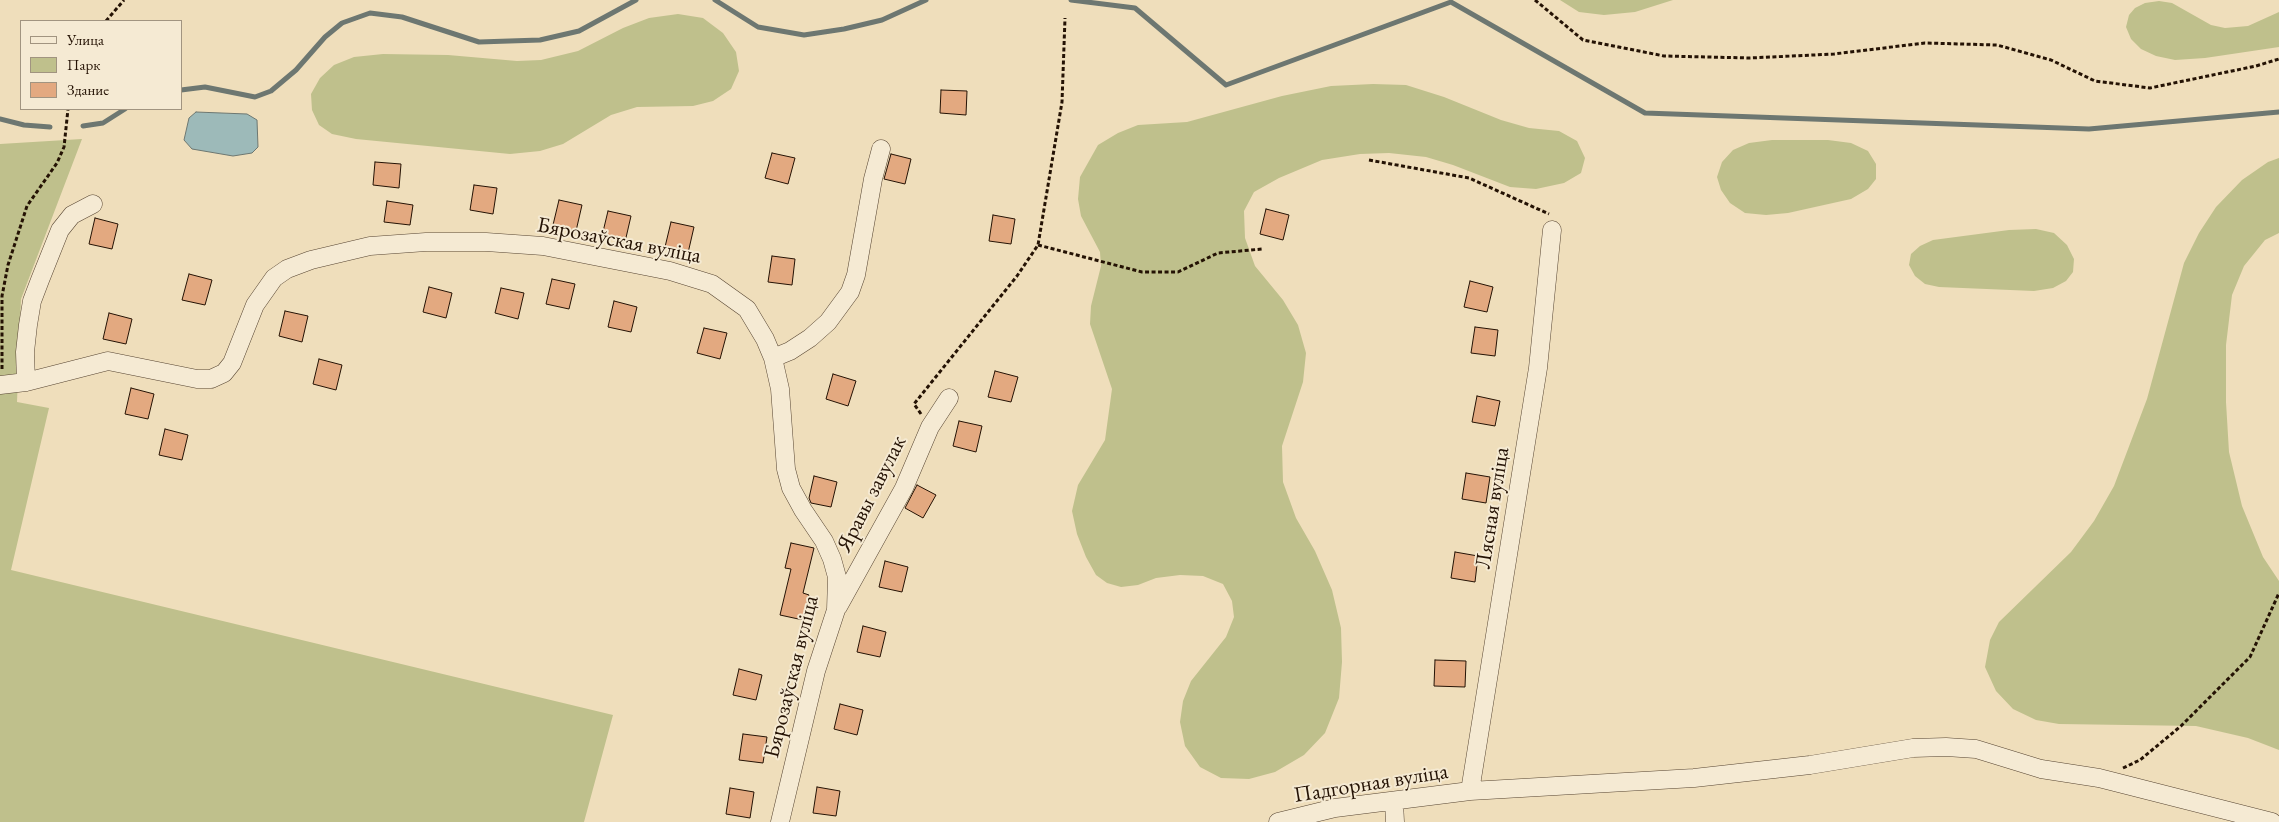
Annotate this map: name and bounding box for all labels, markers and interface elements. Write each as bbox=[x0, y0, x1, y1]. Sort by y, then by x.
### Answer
legend bbox=[20, 20, 182, 110]
text: Улица bbox=[67, 30, 104, 49]
text: Парк bbox=[67, 55, 100, 74]
text: Здание bbox=[67, 80, 109, 99]
street label: Бярозаўская вуліца bbox=[535, 212, 703, 270]
street label: Яравы завулак bbox=[831, 432, 913, 556]
street label: Лясная вуліца bbox=[1470, 445, 1516, 571]
street label: Бярозаўская вуліца bbox=[759, 593, 825, 761]
street label: Падгорная вуліца bbox=[1292, 759, 1450, 809]

